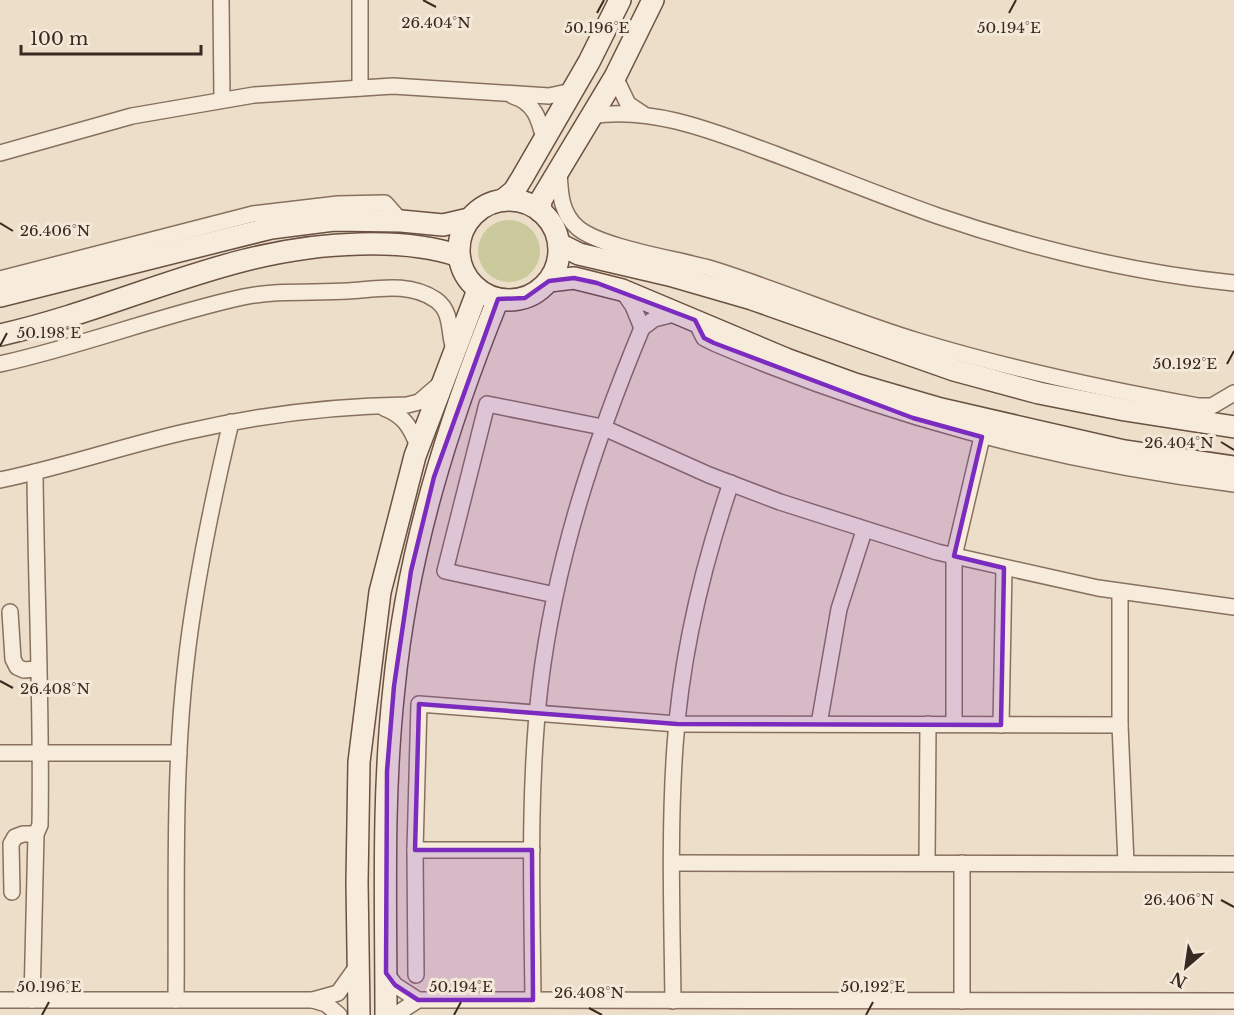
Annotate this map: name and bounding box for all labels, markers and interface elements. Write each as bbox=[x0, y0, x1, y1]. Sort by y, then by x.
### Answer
text: 26.404°N bbox=[401, 13, 471, 32]
scale bar bbox=[21, 18, 201, 56]
text: 50.196°E bbox=[565, 18, 630, 37]
text: 50.194°E bbox=[977, 18, 1041, 37]
text: 100 m bbox=[30, 28, 88, 50]
text: 26.406°N bbox=[20, 221, 90, 240]
text: 50.198°E bbox=[17, 323, 81, 342]
text: 50.192°E bbox=[1153, 354, 1217, 373]
text: 26.404°N bbox=[1144, 433, 1214, 452]
text: 26.408°N bbox=[20, 679, 90, 698]
text: 26.406°N bbox=[1144, 890, 1214, 909]
north arrow bbox=[1156, 937, 1216, 997]
text: N bbox=[1167, 968, 1190, 993]
text: 50.196°E bbox=[17, 977, 82, 996]
text: 50.194°E bbox=[429, 977, 493, 996]
text: 50.192°E bbox=[841, 977, 905, 996]
text: 26.408°N bbox=[554, 983, 624, 1002]

